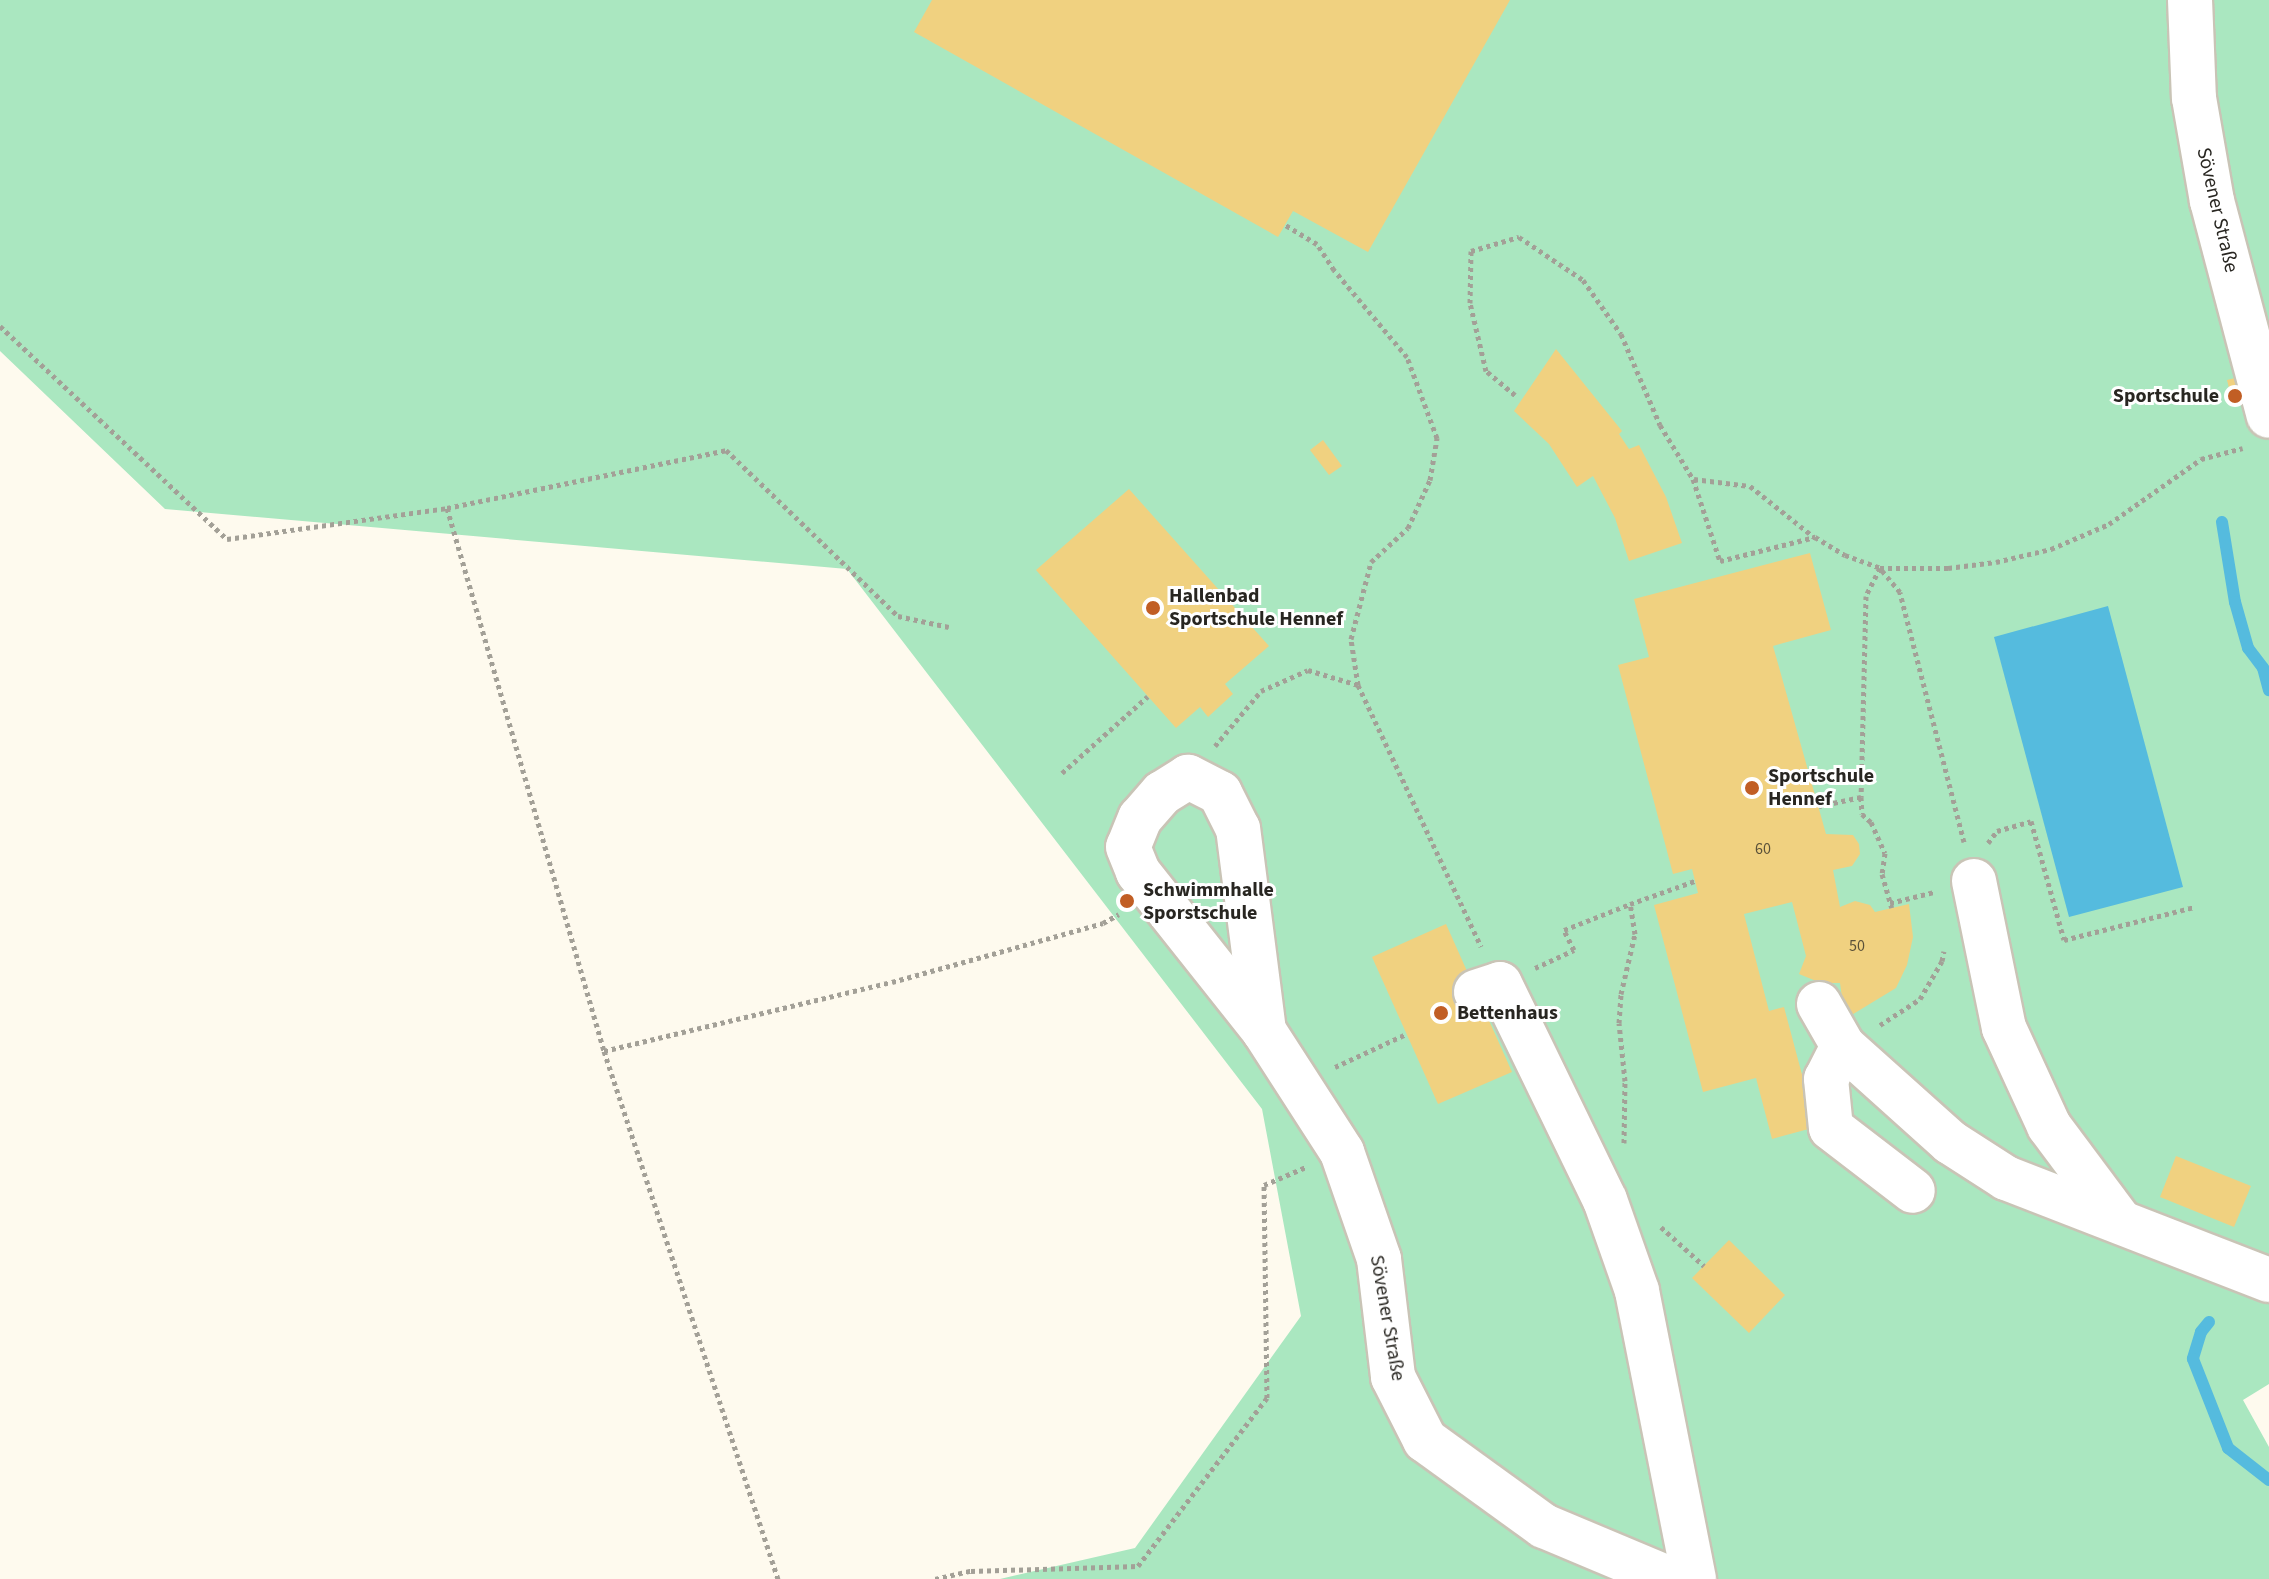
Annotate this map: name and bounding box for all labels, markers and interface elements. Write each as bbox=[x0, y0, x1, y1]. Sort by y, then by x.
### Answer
street label: Sövener Straße bbox=[2191, 145, 2243, 275]
place label: Sportschule bbox=[2113, 384, 2219, 408]
marker: Sportschule bbox=[2226, 387, 2244, 405]
place label: Hallenbad Sportschule Hennef bbox=[1169, 584, 1343, 631]
marker: Hallenbad Sportschule Hennef bbox=[1144, 599, 1162, 617]
place label: Sportschule Hennef bbox=[1768, 764, 1874, 811]
marker: Sportschule Hennef bbox=[1743, 779, 1761, 797]
house number: 60 bbox=[1755, 839, 1771, 859]
place label: Schwimmhalle Sporstschule bbox=[1143, 878, 1274, 925]
marker: Schwimmhalle Sporstschule bbox=[1118, 892, 1136, 910]
house number: 50 bbox=[1849, 936, 1865, 956]
place label: Bettenhaus bbox=[1457, 1001, 1558, 1025]
marker: Bettenhaus bbox=[1432, 1004, 1450, 1022]
street label: Sövener Straße bbox=[1364, 1253, 1410, 1383]

